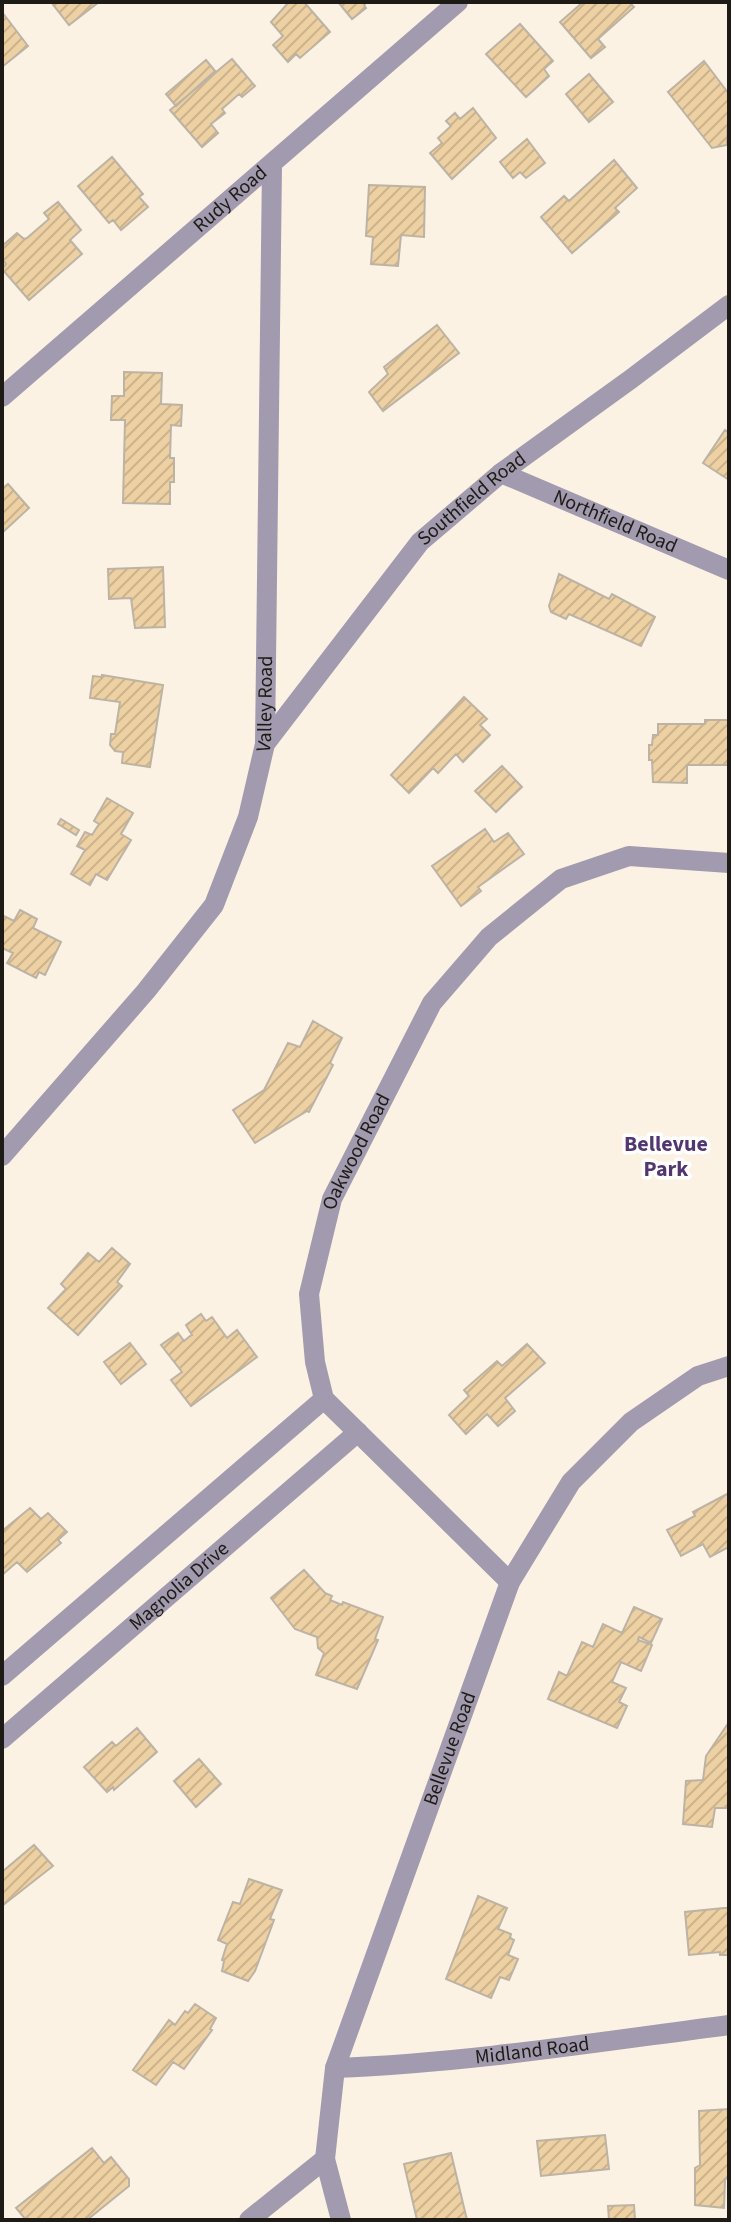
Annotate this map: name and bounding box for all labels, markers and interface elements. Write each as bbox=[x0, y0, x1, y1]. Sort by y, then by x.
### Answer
street label: Rudy Road bbox=[187, 159, 273, 239]
street label: Southfield Road bbox=[411, 445, 532, 552]
street label: Northfield Road bbox=[549, 483, 681, 560]
street label: Valley Road bbox=[250, 656, 280, 755]
street label: Oakwood Road bbox=[316, 1089, 397, 1213]
district label: Bellevue Park bbox=[624, 1128, 708, 1185]
street label: Magnolia Drive bbox=[123, 1535, 235, 1637]
street label: Bellevue Road bbox=[417, 1688, 483, 1809]
street label: Midland Road bbox=[474, 2030, 591, 2071]

